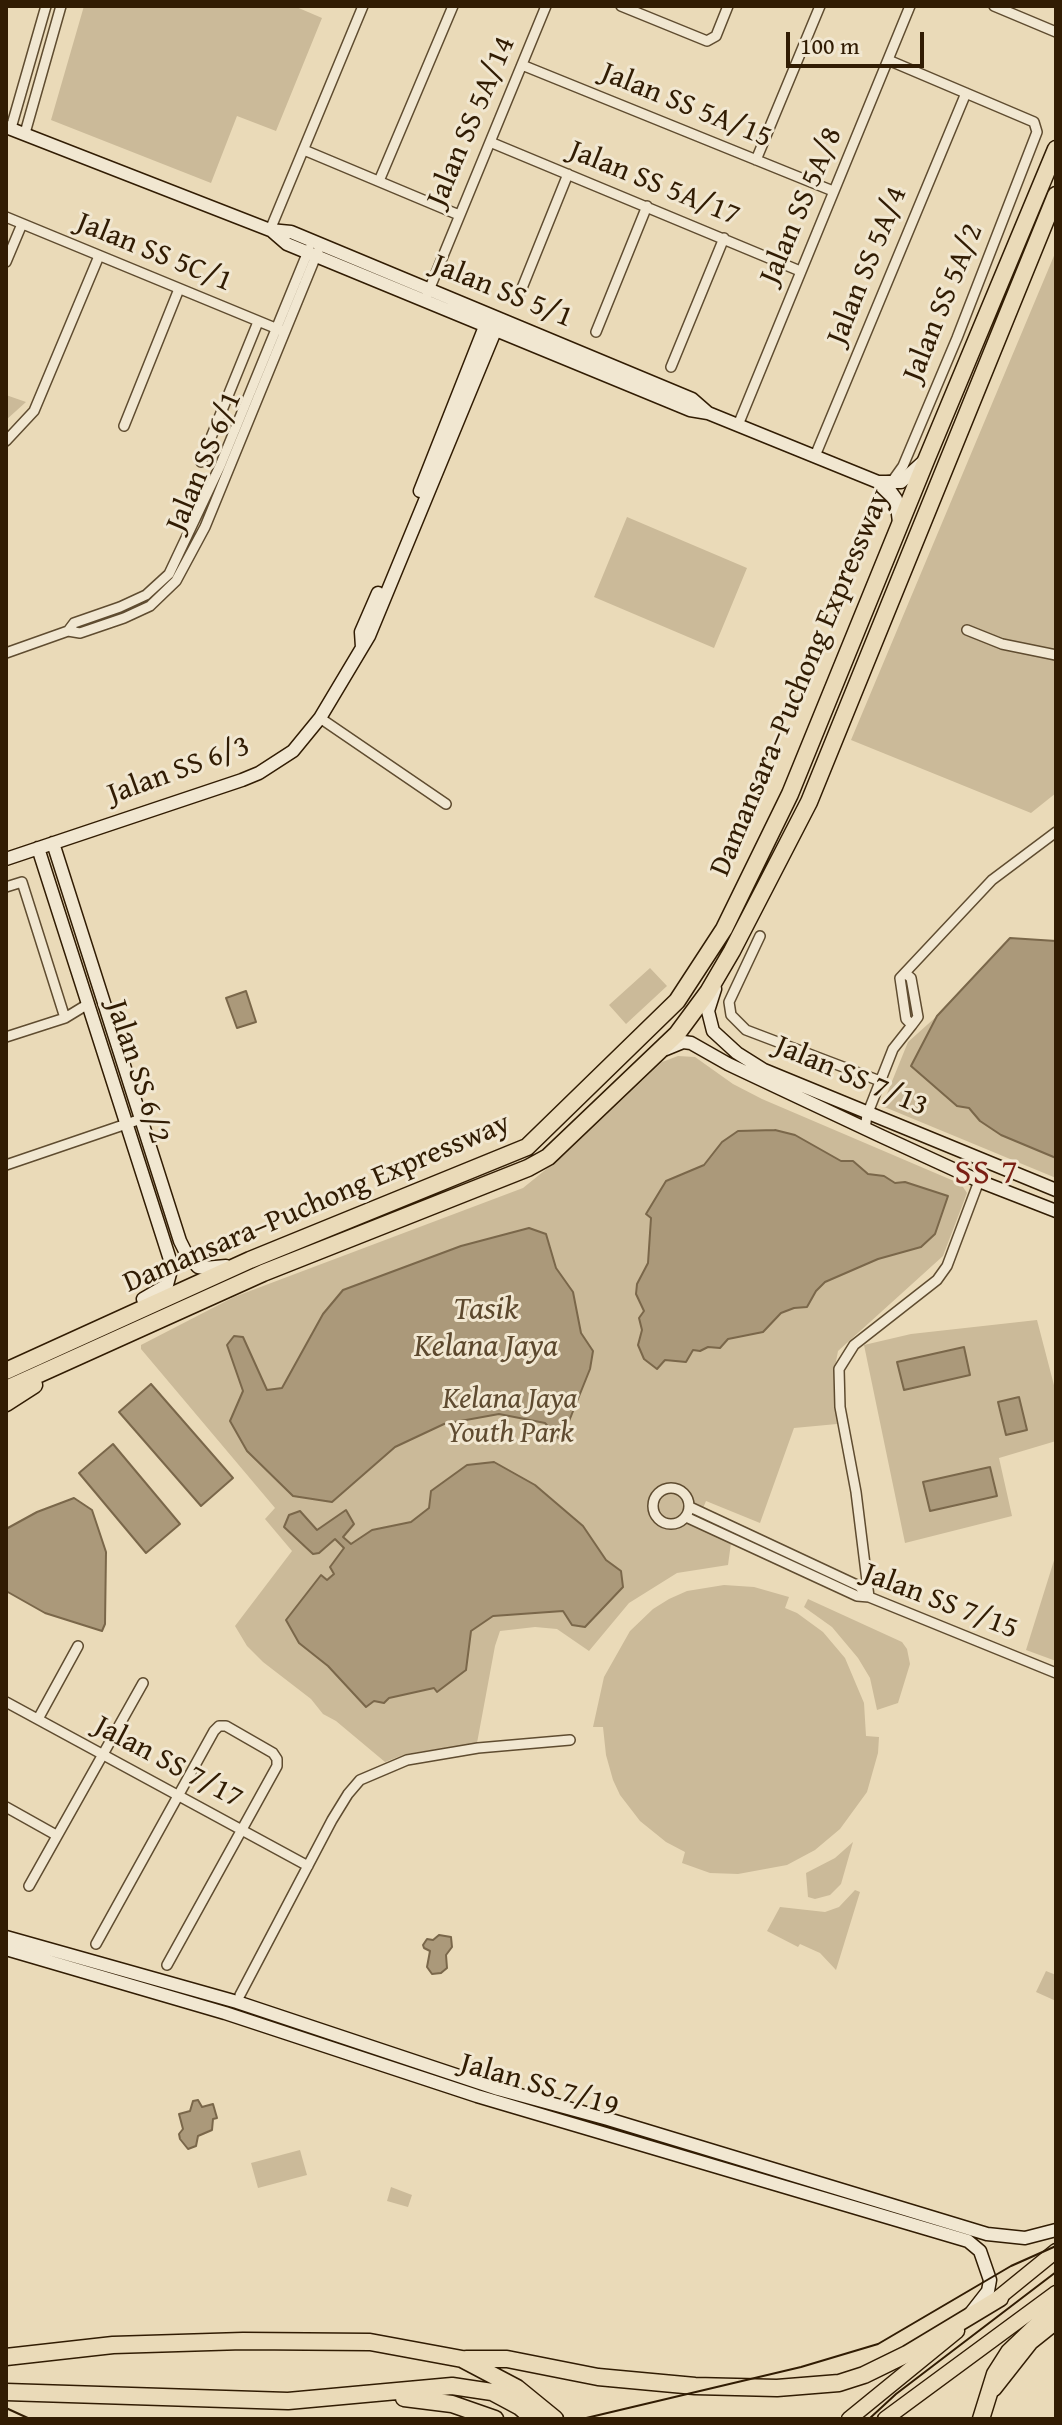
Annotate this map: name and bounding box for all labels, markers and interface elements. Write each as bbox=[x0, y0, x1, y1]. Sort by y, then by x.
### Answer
scale bar bbox=[790, 16, 928, 66]
text: 100 m bbox=[800, 28, 860, 63]
street label: Jalan SS 5A/14 bbox=[420, 32, 524, 212]
street label: Jalan SS 5A/15 bbox=[595, 55, 777, 157]
street label: Jalan SS 5A/8 bbox=[753, 122, 851, 290]
street label: Jalan SS 5A/17 bbox=[563, 133, 745, 235]
street label: Jalan SS 5A/4 bbox=[820, 182, 916, 350]
street label: Jalan SS 5C/1 bbox=[71, 205, 237, 301]
street label: Jalan SS 5A/2 bbox=[896, 219, 992, 387]
street label: Jalan SS 5/1 bbox=[426, 247, 578, 337]
street label: Jalan SS 6/1 bbox=[159, 387, 251, 537]
street label: Damansara–Puchong Expressway bbox=[703, 484, 899, 882]
street label: Jalan SS 6/3 bbox=[103, 729, 255, 813]
street label: Jalan SS 6/2 bbox=[97, 996, 177, 1148]
street label: Jalan SS 7/13 bbox=[769, 1029, 933, 1125]
street label: Damansara–Puchong Expressway bbox=[118, 1106, 516, 1302]
district label: SS 7 bbox=[954, 1154, 1020, 1194]
water label: Tasik Kelana Jaya bbox=[414, 1292, 558, 1367]
park label: Kelana Jaya Youth Park bbox=[443, 1382, 577, 1452]
street label: Jalan SS 7/15 bbox=[857, 1556, 1023, 1648]
street label: Jalan SS 7/17 bbox=[88, 1709, 248, 1817]
street label: Jalan SS 7/19 bbox=[456, 2046, 622, 2126]

